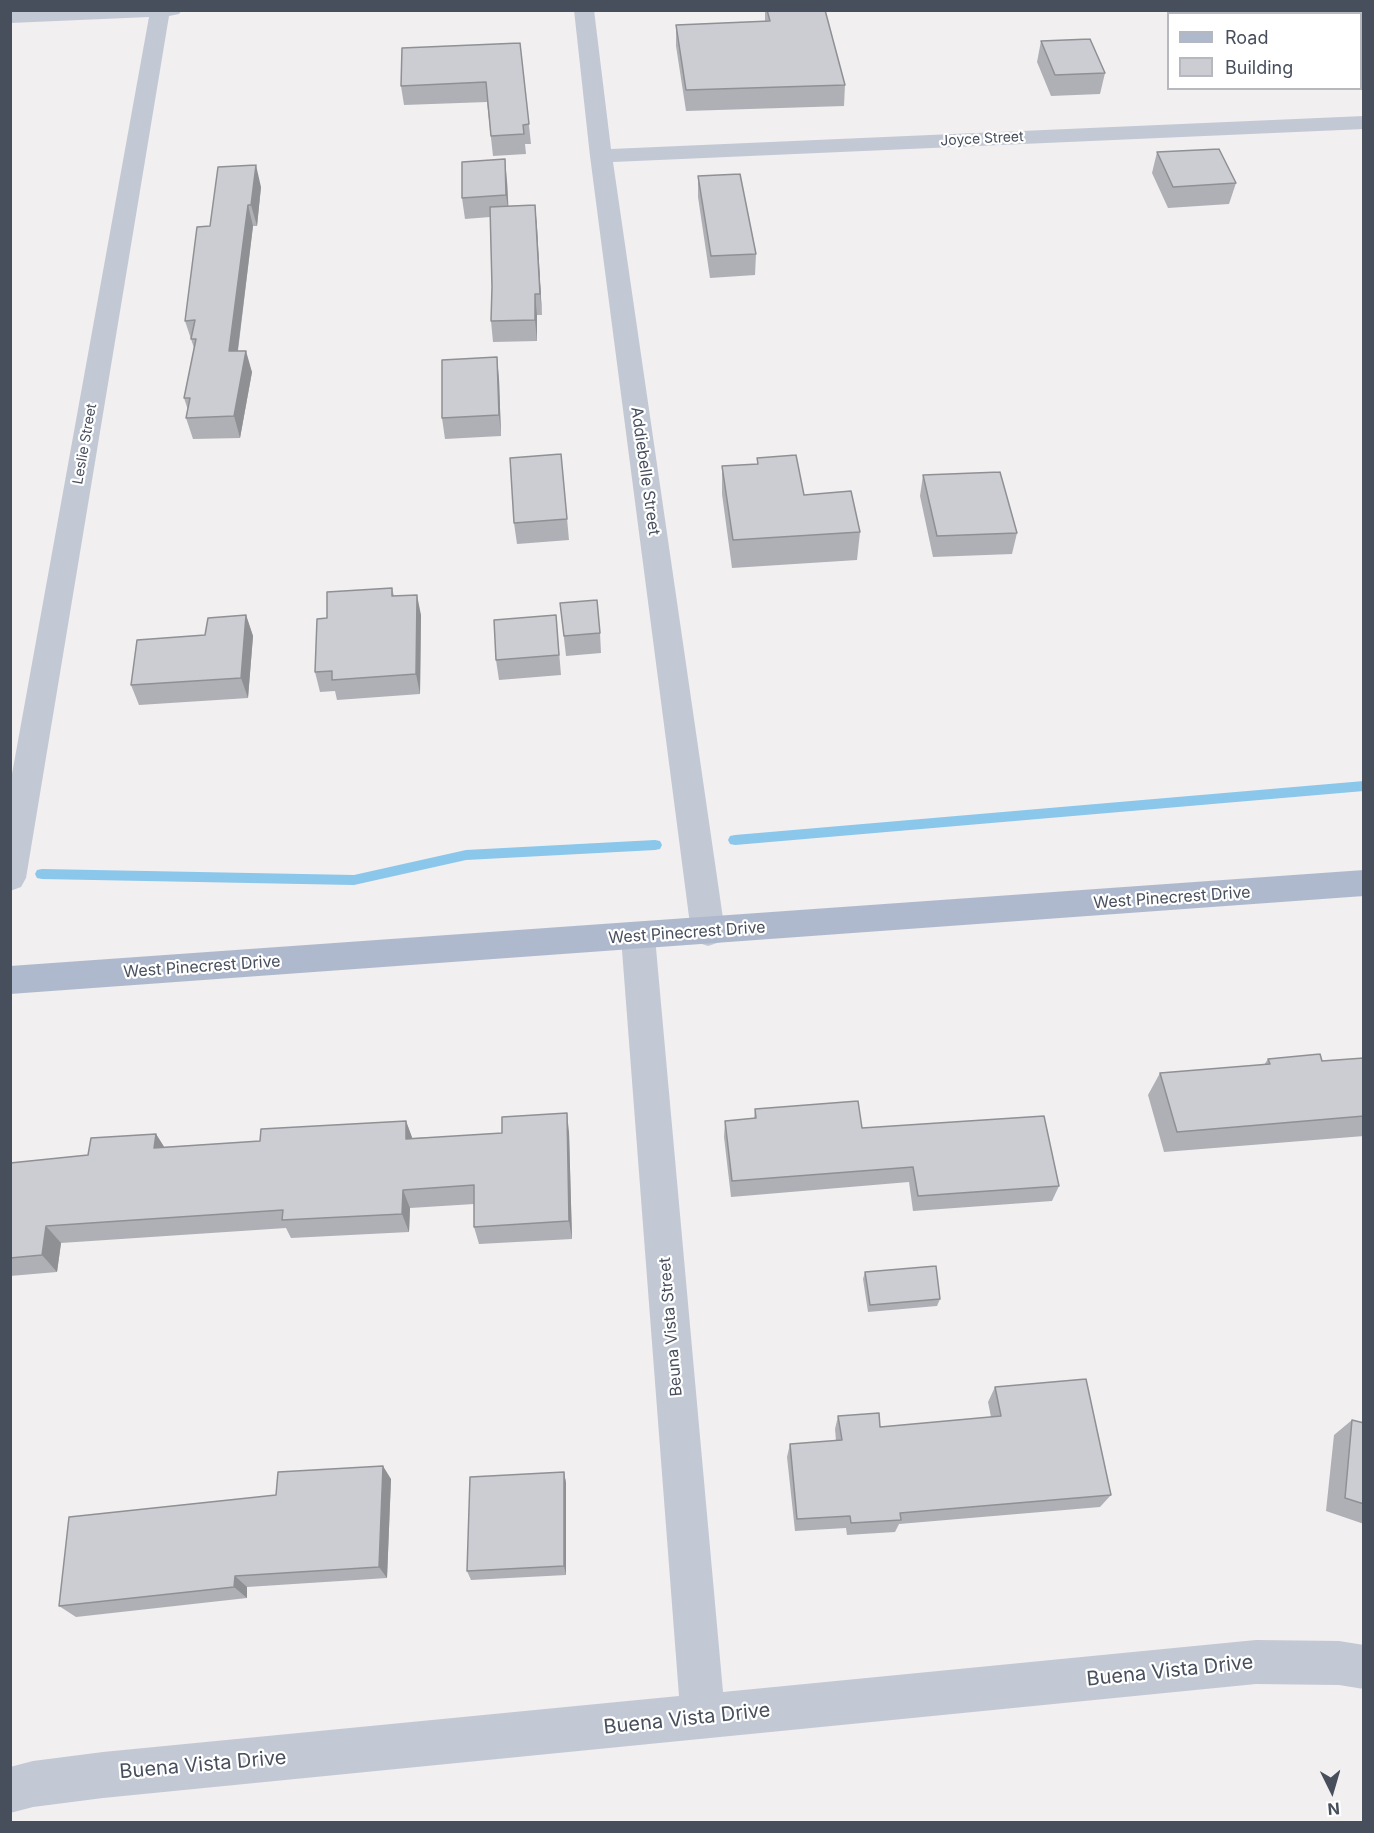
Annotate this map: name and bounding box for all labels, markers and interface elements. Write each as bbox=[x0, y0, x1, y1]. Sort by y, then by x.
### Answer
legend bbox=[1167, 12, 1362, 90]
text: Road bbox=[1225, 27, 1268, 48]
text: Building bbox=[1225, 57, 1293, 78]
street label: Joyce Street bbox=[940, 128, 1024, 150]
street label: Leslie Street bbox=[70, 402, 100, 486]
street label: Addiebelle Street bbox=[626, 405, 664, 537]
street label: West Pinecrest Drive bbox=[1093, 883, 1251, 913]
street label: West Pinecrest Drive bbox=[608, 918, 766, 948]
street label: West Pinecrest Drive bbox=[123, 952, 281, 982]
street label: Beuna Vista Street bbox=[655, 1257, 687, 1397]
street label: Buena Vista Drive bbox=[1085, 1650, 1255, 1692]
street label: Buena Vista Drive bbox=[602, 1698, 772, 1740]
street label: Buena Vista Drive bbox=[118, 1746, 288, 1784]
north arrow bbox=[1302, 1761, 1362, 1821]
text: N bbox=[1327, 1798, 1341, 1819]

